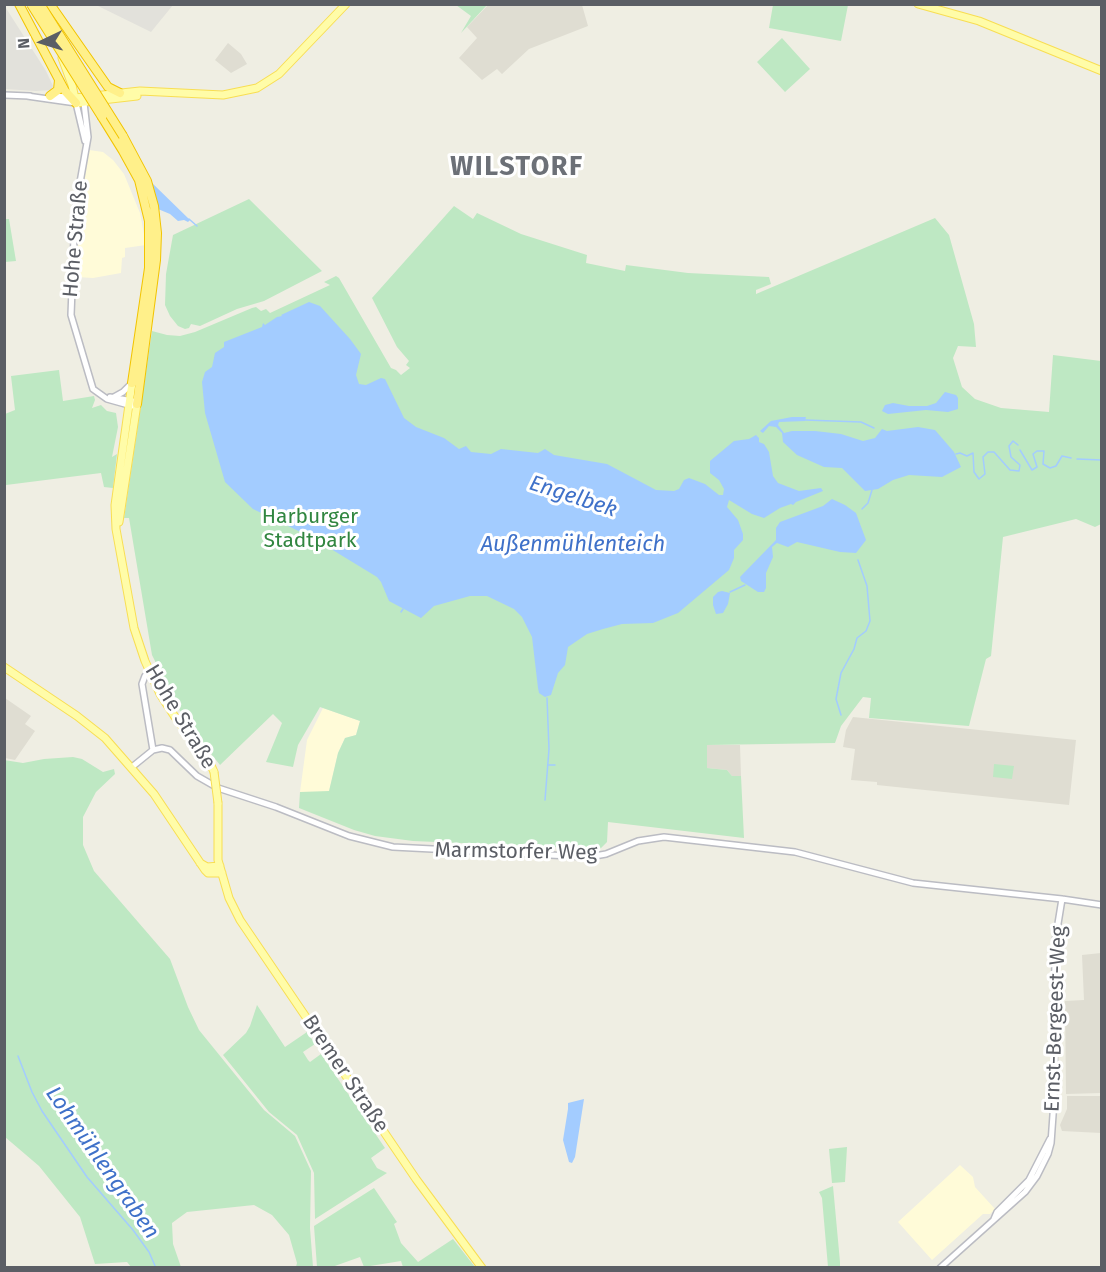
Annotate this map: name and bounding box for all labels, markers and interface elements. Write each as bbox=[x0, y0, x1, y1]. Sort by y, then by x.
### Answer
north arrow bbox=[12, 12, 72, 72]
text: N bbox=[14, 37, 33, 49]
district label: WILSTORF bbox=[450, 151, 584, 183]
street label: Hohe Straße bbox=[58, 179, 94, 299]
water label: Engelbek bbox=[526, 470, 620, 524]
park label: Harburger Stadtpark bbox=[262, 504, 358, 554]
water label: Außenmühlenteich bbox=[481, 532, 665, 558]
street label: Hohe Straße bbox=[139, 660, 221, 774]
street label: Marmstorfer Weg bbox=[434, 838, 598, 866]
street label: Ernst-Bergeest-Weg bbox=[1040, 925, 1072, 1113]
street label: Bremer Straße bbox=[296, 1010, 394, 1138]
water label: Lohmühlengraben bbox=[40, 1082, 164, 1244]

